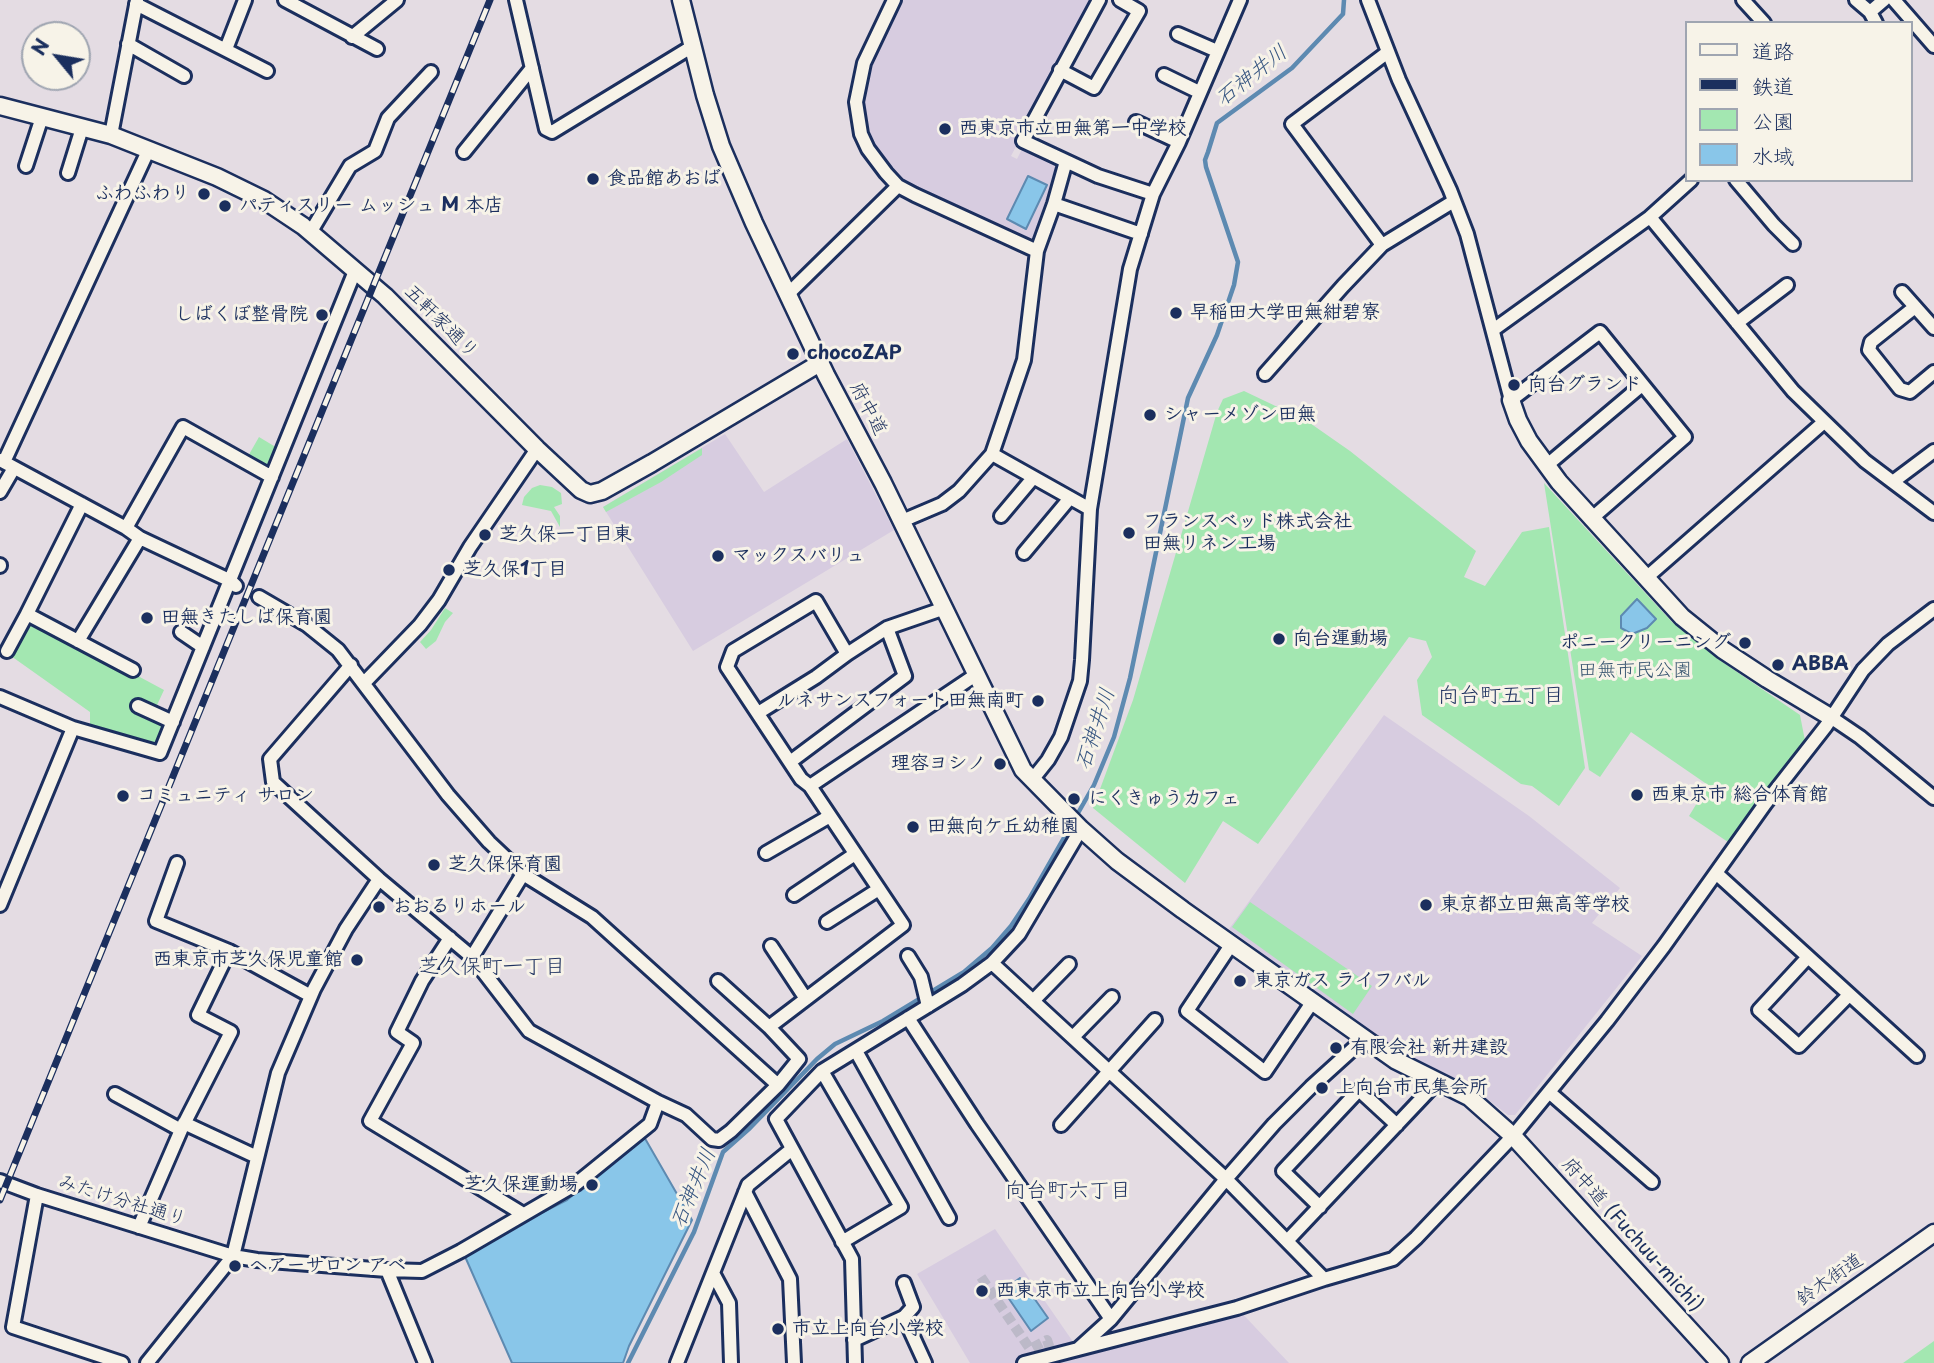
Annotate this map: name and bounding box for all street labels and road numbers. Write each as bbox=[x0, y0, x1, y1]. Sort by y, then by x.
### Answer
street label: 五軒家通り bbox=[399, 280, 483, 364]
street label: 府中道 bbox=[845, 378, 891, 440]
street label: 府中道 (Fuchuu-michi) bbox=[1557, 1153, 1707, 1317]
street label: みたけ分社通り bbox=[55, 1171, 189, 1231]
street label: 鈴木街道 bbox=[1792, 1249, 1868, 1311]

